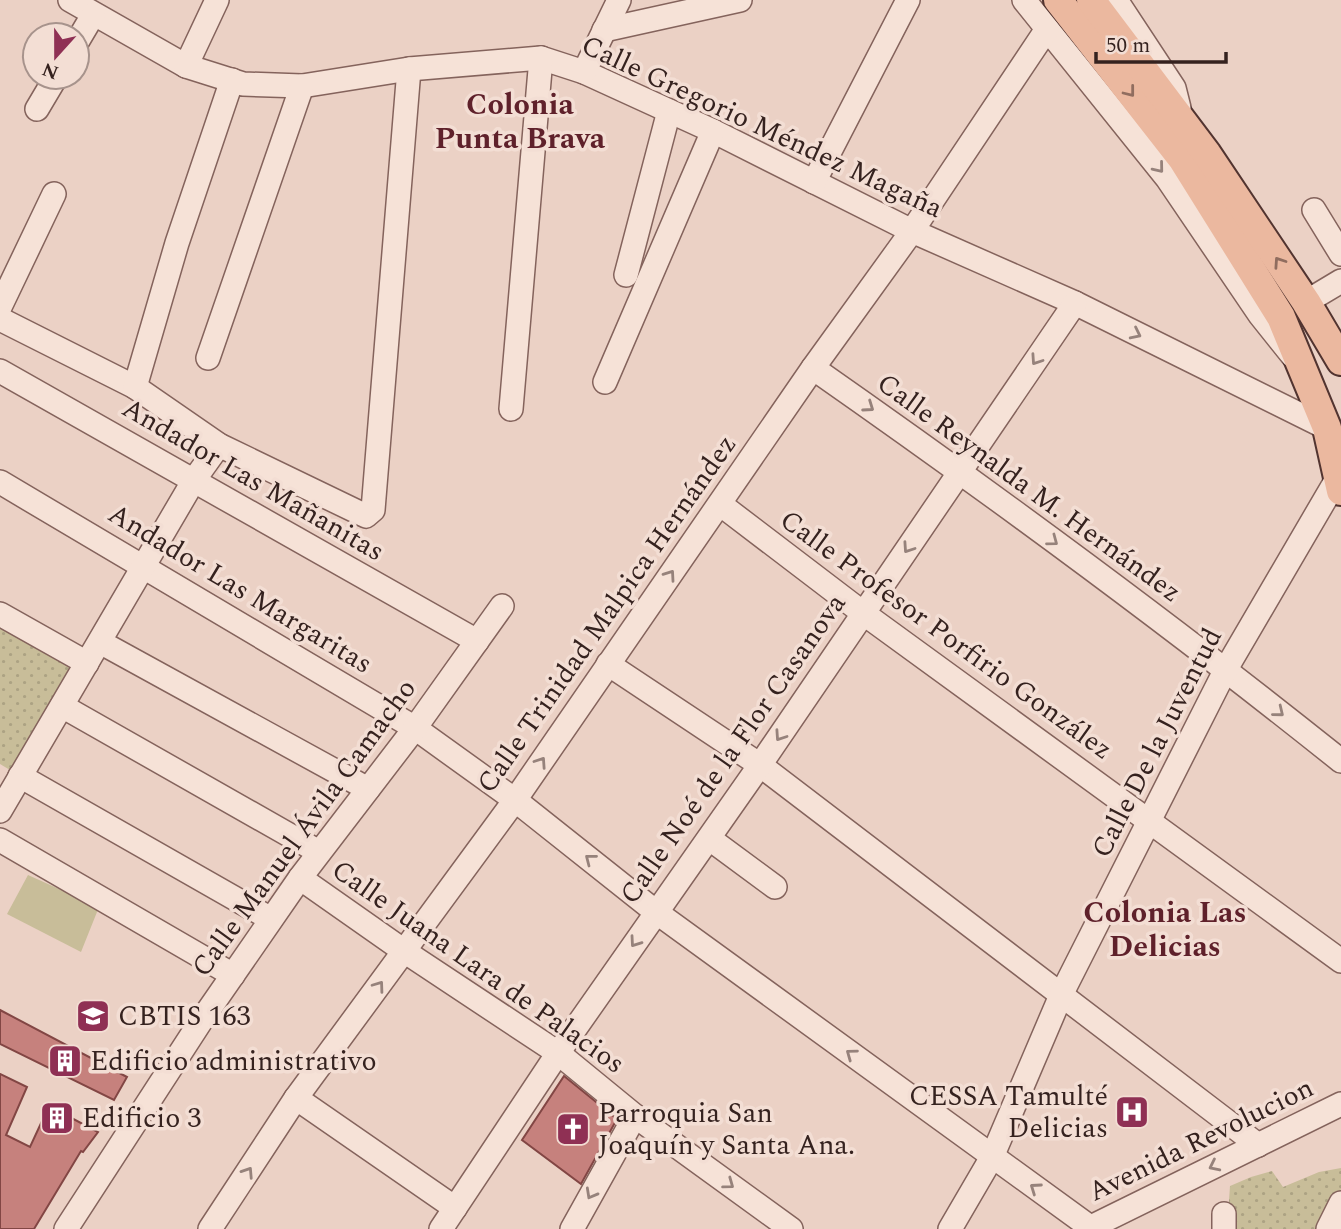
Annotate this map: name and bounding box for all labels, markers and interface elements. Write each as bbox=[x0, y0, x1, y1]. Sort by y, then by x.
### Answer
north arrow bbox=[21, 21, 91, 91]
scale bar bbox=[1096, 21, 1226, 65]
street label: Calle Gregorio Méndez Magaña bbox=[574, 24, 950, 230]
text: 50 m bbox=[1106, 30, 1150, 62]
text: N bbox=[38, 54, 63, 87]
district label: Colonia Punta Brava bbox=[435, 82, 606, 162]
one-way arrow bbox=[1122, 85, 1135, 97]
one-way arrow bbox=[1150, 160, 1163, 173]
one-way arrow bbox=[1275, 257, 1287, 270]
one-way arrow bbox=[1129, 325, 1141, 339]
one-way arrow bbox=[1032, 352, 1045, 365]
street label: Calle Reynalda M. Hernández bbox=[868, 363, 1190, 613]
street label: Andador Las Mañanitas bbox=[114, 387, 392, 573]
one-way arrow bbox=[861, 399, 874, 411]
street label: Calle Trinidad Malpica Hernández bbox=[466, 426, 748, 802]
street label: Andador Las Margaritas bbox=[100, 493, 380, 685]
street label: Calle Profesor Porfirio González bbox=[771, 499, 1121, 771]
one-way arrow bbox=[1045, 532, 1058, 545]
one-way arrow bbox=[903, 540, 916, 553]
one-way arrow bbox=[662, 570, 674, 583]
street label: Calle Noé de la Flor Casanova bbox=[609, 585, 857, 913]
street label: Calle De la Juventud bbox=[1080, 621, 1234, 865]
street label: Calle Manuel Ávila Camacho bbox=[181, 670, 427, 986]
one-way arrow bbox=[1271, 703, 1284, 716]
one-way arrow bbox=[776, 728, 788, 741]
one-way arrow bbox=[533, 757, 545, 770]
street label: Calle Juana Lara de Palacios bbox=[322, 849, 634, 1085]
one-way arrow bbox=[585, 855, 597, 868]
district label: Colonia Las Delicias bbox=[1083, 890, 1247, 970]
one-way arrow bbox=[631, 934, 643, 947]
one-way arrow bbox=[370, 981, 383, 994]
place label: CBTIS 163 bbox=[118, 995, 250, 1038]
school or university icon: CBTIS 163 bbox=[74, 997, 112, 1035]
place label: Edificio administrativo bbox=[90, 1040, 377, 1083]
building icon: Edificio administrativo bbox=[46, 1042, 84, 1080]
one-way arrow bbox=[846, 1050, 858, 1062]
street label: Avenida Revolucion bbox=[1081, 1067, 1321, 1213]
place label: CESSA Tamulté Delicias bbox=[909, 1075, 1108, 1150]
place label: Parroquia San Joaquín y Santa Ana. bbox=[598, 1092, 855, 1167]
hospital icon: CESSA Tamulté Delicias bbox=[1113, 1093, 1151, 1131]
place label: Edificio 3 bbox=[82, 1097, 201, 1140]
building icon: Edificio 3 bbox=[38, 1099, 76, 1137]
church icon: Parroquia San Joaquín y Santa Ana. bbox=[554, 1110, 592, 1148]
one-way arrow bbox=[1209, 1158, 1221, 1172]
one-way arrow bbox=[240, 1167, 252, 1180]
one-way arrow bbox=[721, 1176, 734, 1188]
one-way arrow bbox=[1030, 1184, 1043, 1196]
one-way arrow bbox=[586, 1187, 599, 1199]

